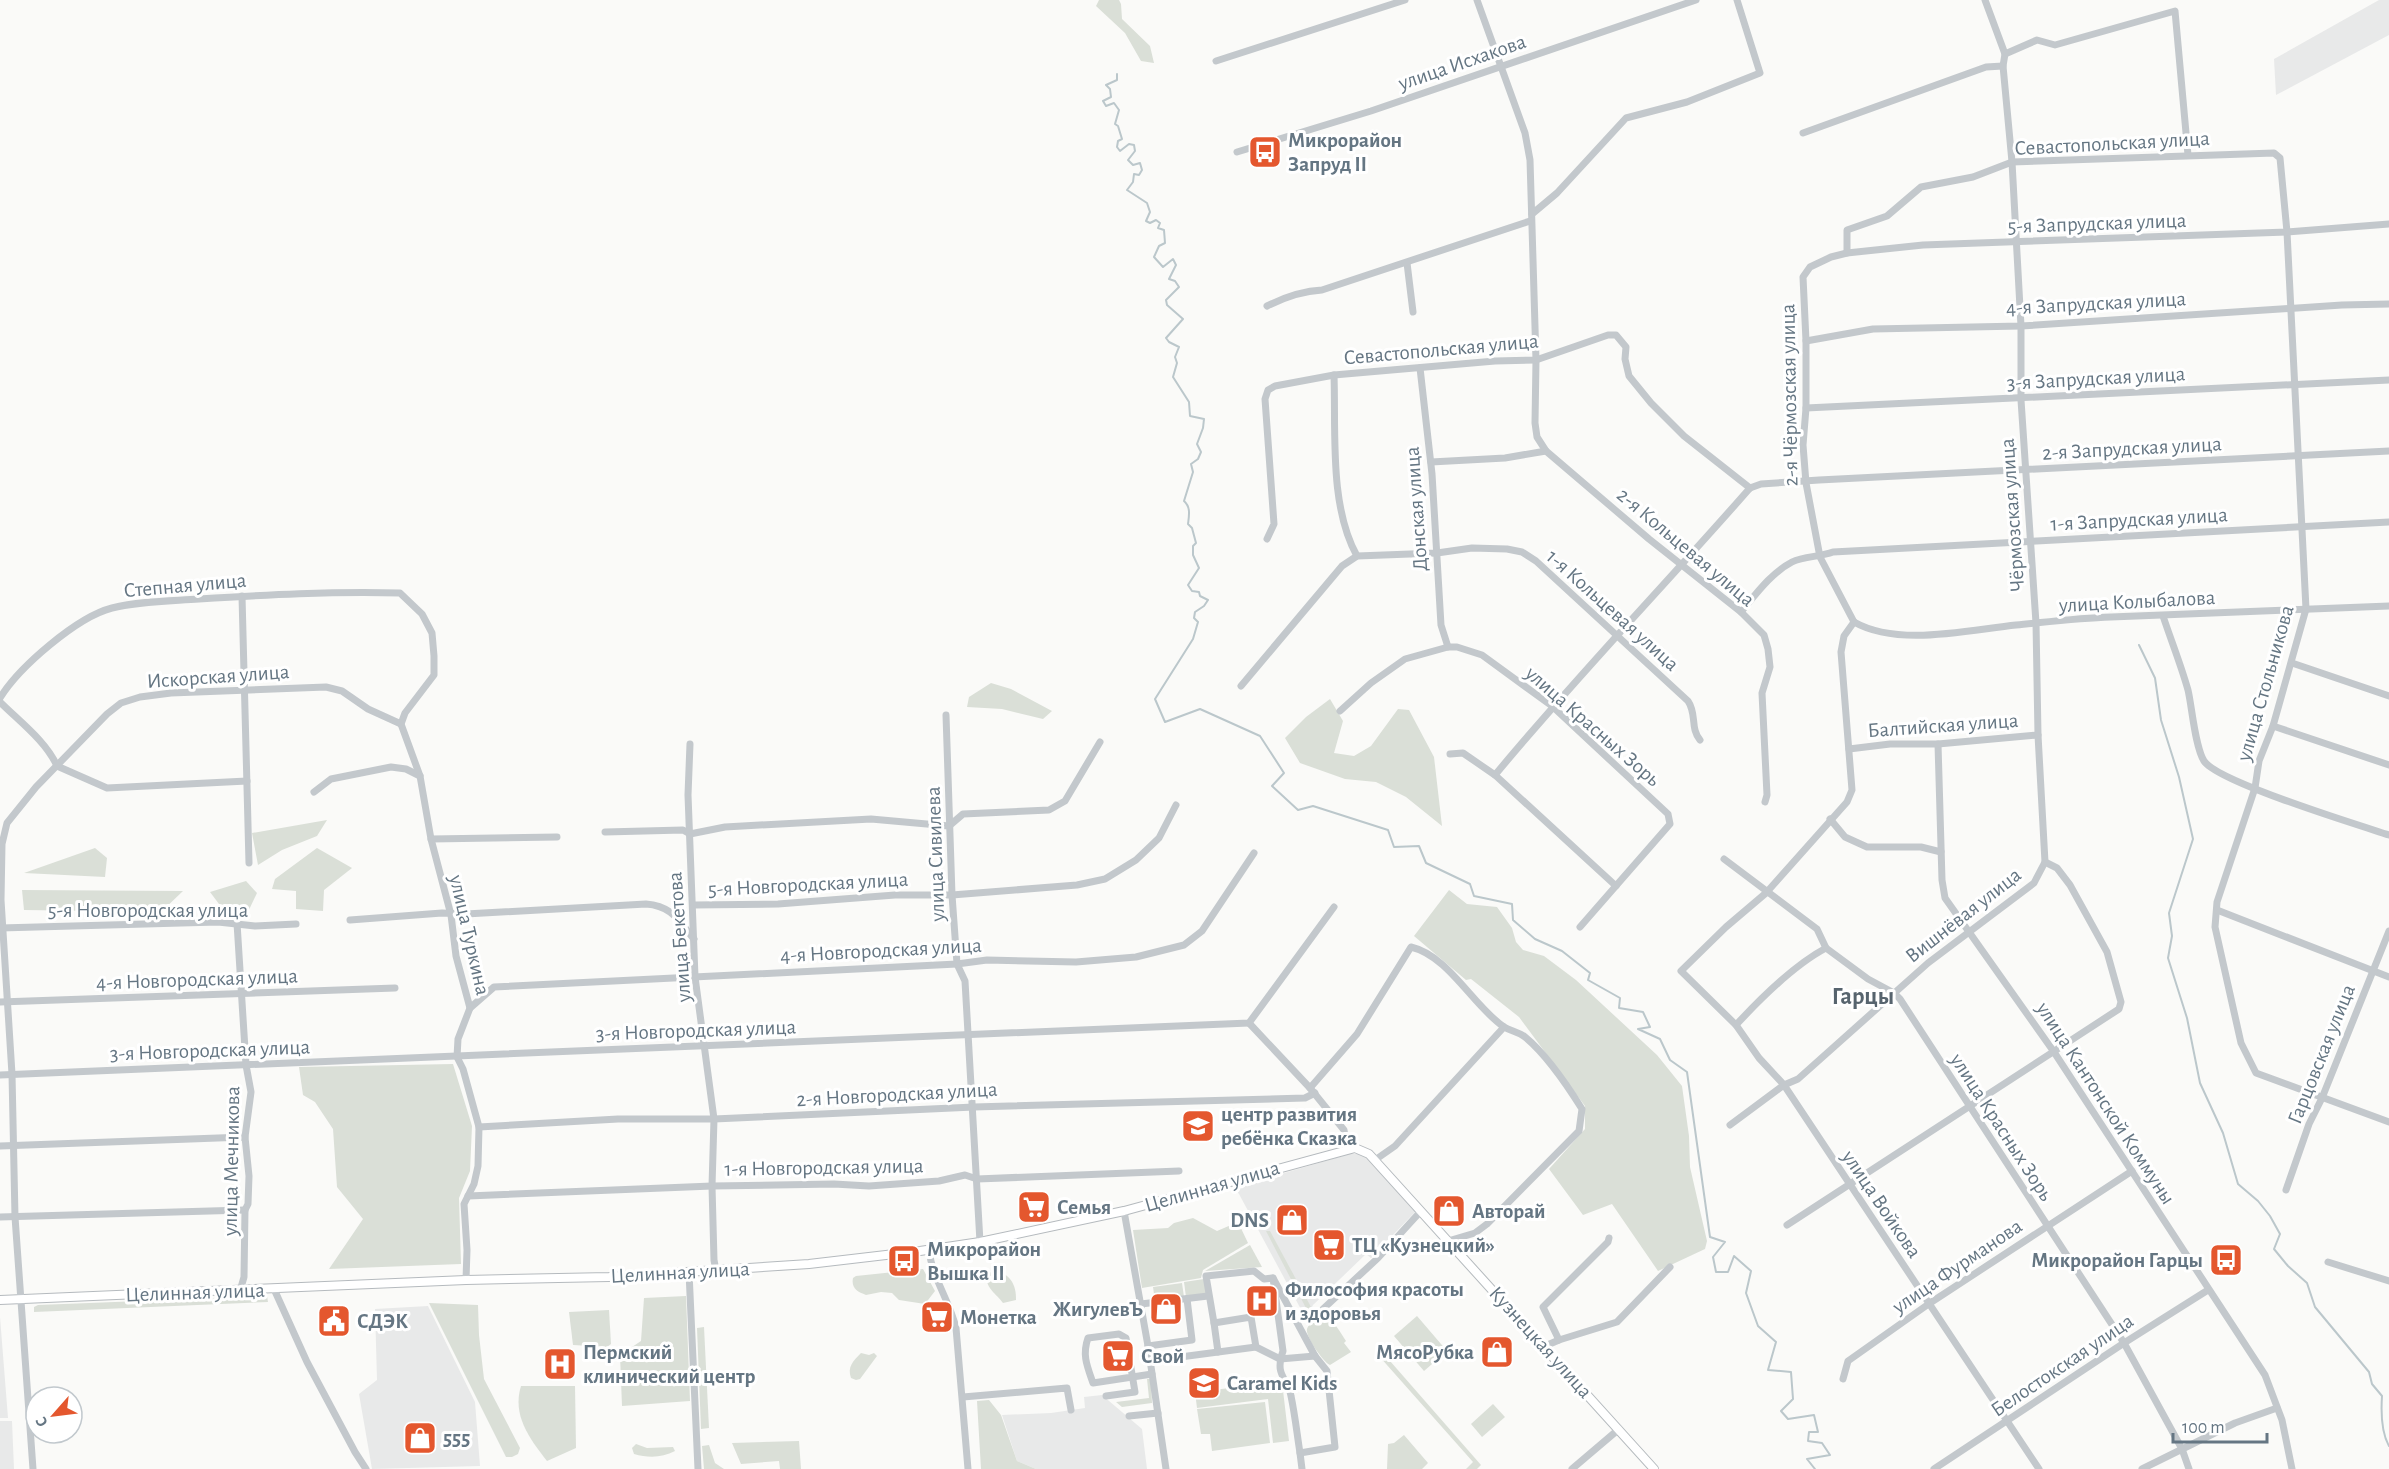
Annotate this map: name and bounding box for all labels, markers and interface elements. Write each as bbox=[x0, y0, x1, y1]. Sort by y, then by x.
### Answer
street label: улица Исхакова bbox=[1395, 31, 1529, 94]
street label: Севастопольская улица bbox=[2014, 128, 2211, 159]
place label: Микрорайон Запруд II bbox=[1288, 130, 1402, 175]
bus stop icon: Микрорайон Запруд II bbox=[1247, 134, 1283, 170]
street label: 5-я Запрудская улица bbox=[2007, 210, 2187, 237]
street label: 4-я Запрудская улица bbox=[2005, 288, 2187, 319]
street label: 2-я Чёрмозская улица bbox=[1777, 303, 1802, 486]
street label: Севастопольская улица bbox=[1343, 330, 1540, 368]
street label: 3-я Запрудская улица bbox=[2006, 363, 2186, 394]
street label: 2-я Запрудская улица bbox=[2042, 433, 2223, 464]
street label: Чёрмозская улица bbox=[1997, 437, 2028, 592]
street label: Донская улица bbox=[1402, 446, 1431, 572]
street label: 2-я Кольцевая улица bbox=[1613, 484, 1759, 611]
street label: 1-я Запрудская улица bbox=[2050, 504, 2229, 535]
street label: 1-я Кольцевая улица bbox=[1542, 546, 1683, 675]
street label: Степная улица bbox=[123, 570, 248, 601]
street label: улица Колыбалова bbox=[2057, 587, 2216, 616]
street label: улица Стольникова bbox=[2233, 602, 2298, 764]
street label: Искорская улица bbox=[146, 661, 291, 692]
street label: улица Красных Зорь bbox=[1520, 662, 1664, 790]
street label: Балтийская улица bbox=[1867, 710, 2020, 741]
street label: улица Сивилева bbox=[923, 786, 948, 923]
street label: Вишнёвая улица bbox=[1901, 864, 2025, 967]
street label: 5-я Новгородская улица bbox=[707, 869, 909, 900]
street label: улица Бекетова bbox=[664, 871, 695, 1004]
street label: улица Туркина bbox=[445, 872, 494, 998]
street label: 5-я Новгородская улица bbox=[48, 900, 249, 921]
street label: 4-я Новгородская улица bbox=[780, 935, 983, 966]
street label: 4-я Новгородская улица bbox=[96, 965, 299, 994]
street label: Гарцовская улица bbox=[2284, 981, 2359, 1127]
district label: Гарцы bbox=[1832, 985, 1894, 1009]
street label: улица Кантонской Коммуны bbox=[2032, 998, 2179, 1208]
street label: 3-я Новгородская улица bbox=[595, 1016, 797, 1044]
street label: 3-я Новгородская улица bbox=[109, 1036, 311, 1064]
street label: улица Красных Зорь bbox=[1946, 1049, 2057, 1205]
street label: 2-я Новгородская улица bbox=[796, 1079, 999, 1110]
street label: улица Мечникова bbox=[220, 1085, 243, 1237]
place label: центр развития ребёнка Сказка bbox=[1221, 1104, 1357, 1149]
school or university icon: центр развития ребёнка Сказка bbox=[1180, 1108, 1216, 1144]
street label: улица Войкова bbox=[1837, 1146, 1925, 1262]
street label: 1-я Новгородская улица bbox=[724, 1155, 924, 1180]
street label: Целинная улица bbox=[1142, 1157, 1283, 1216]
supermarket icon: Семья bbox=[1016, 1189, 1052, 1225]
shop icon: Авторай bbox=[1431, 1193, 1467, 1229]
place label: Семья bbox=[1057, 1197, 1111, 1218]
place label: Авторай bbox=[1472, 1201, 1546, 1222]
shop icon: DNS bbox=[1274, 1202, 1310, 1238]
place label: DNS bbox=[1230, 1210, 1269, 1231]
street label: улица Фурманова bbox=[1888, 1215, 2026, 1318]
supermarket icon: ТЦ «Кузнецкий» bbox=[1311, 1227, 1347, 1263]
place label: ТЦ «Кузнецкий» bbox=[1352, 1235, 1495, 1256]
place label: Микрорайон Вышка II bbox=[927, 1239, 1041, 1284]
bus stop icon: Микрорайон Гарцы bbox=[2208, 1242, 2244, 1278]
bus stop icon: Микрорайон Вышка II bbox=[886, 1243, 922, 1279]
place label: Микрорайон Гарцы bbox=[2031, 1250, 2203, 1271]
street label: Целинная улица bbox=[610, 1258, 751, 1287]
place label: Философия красоты и здоровья bbox=[1285, 1279, 1464, 1324]
street label: Целинная улица bbox=[125, 1280, 266, 1305]
street label: Кузнецкая улица bbox=[1485, 1282, 1596, 1403]
hospital icon: Философия красоты и здоровья bbox=[1244, 1283, 1280, 1319]
shop icon: ЖигулевЪ bbox=[1148, 1291, 1184, 1327]
supermarket icon: Монетка bbox=[919, 1299, 955, 1335]
place label: ЖигулевЪ bbox=[1053, 1299, 1143, 1320]
public building icon: СДЭК bbox=[316, 1303, 352, 1339]
place label: Монетка bbox=[960, 1307, 1037, 1328]
street label: Белостокская улица bbox=[1987, 1310, 2138, 1421]
place label: СДЭК bbox=[357, 1311, 408, 1332]
shop icon: МясоРубка bbox=[1479, 1334, 1515, 1370]
supermarket icon: Свой bbox=[1100, 1338, 1136, 1374]
place label: Пермский клинический центр bbox=[583, 1342, 755, 1387]
place label: МясоРубка bbox=[1376, 1342, 1474, 1363]
hospital icon: Пермский клинический центр bbox=[542, 1346, 578, 1382]
place label: Свой bbox=[1141, 1346, 1184, 1367]
school or university icon: Caramel Kids bbox=[1186, 1365, 1222, 1401]
place label: Caramel Kids bbox=[1227, 1373, 1337, 1394]
north arrow bbox=[24, 1385, 84, 1445]
scale bar bbox=[2173, 1406, 2268, 1444]
text: С bbox=[32, 1414, 51, 1429]
text: 100 m bbox=[2182, 1419, 2225, 1437]
shop icon: 555 bbox=[402, 1420, 438, 1456]
place label: 555 bbox=[443, 1428, 470, 1449]

